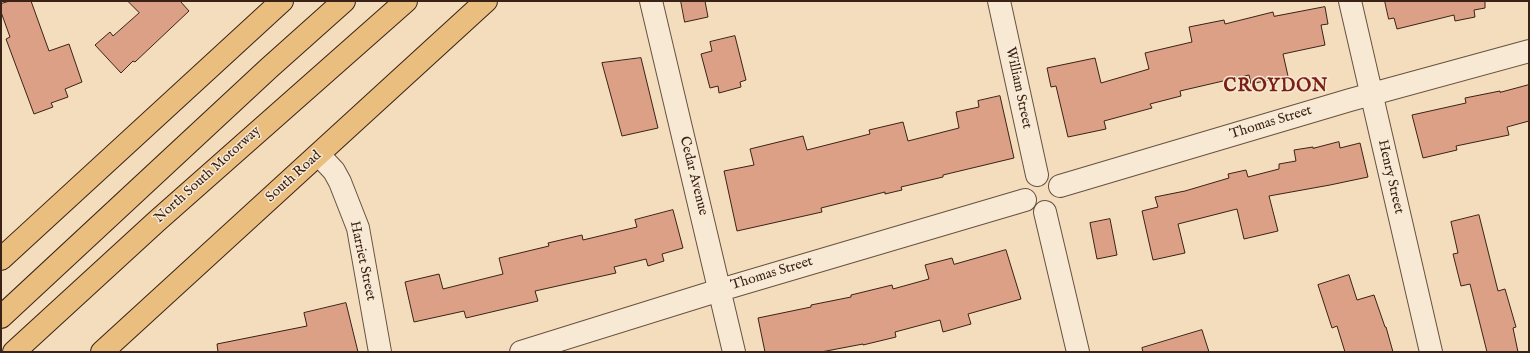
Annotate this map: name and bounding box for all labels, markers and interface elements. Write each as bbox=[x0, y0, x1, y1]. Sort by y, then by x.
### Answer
street label: William Street bbox=[1001, 46, 1035, 130]
district label: CROYDON bbox=[1224, 76, 1328, 98]
street label: Thomas Street bbox=[1228, 103, 1314, 143]
street label: North South Motorway bbox=[152, 123, 264, 227]
street label: Cedar Avenue bbox=[675, 135, 711, 217]
street label: Henry Street bbox=[1373, 138, 1407, 216]
street label: South Road bbox=[263, 148, 325, 206]
street label: Harriet Street bbox=[345, 220, 379, 302]
street label: Thomas Street bbox=[729, 254, 815, 294]

